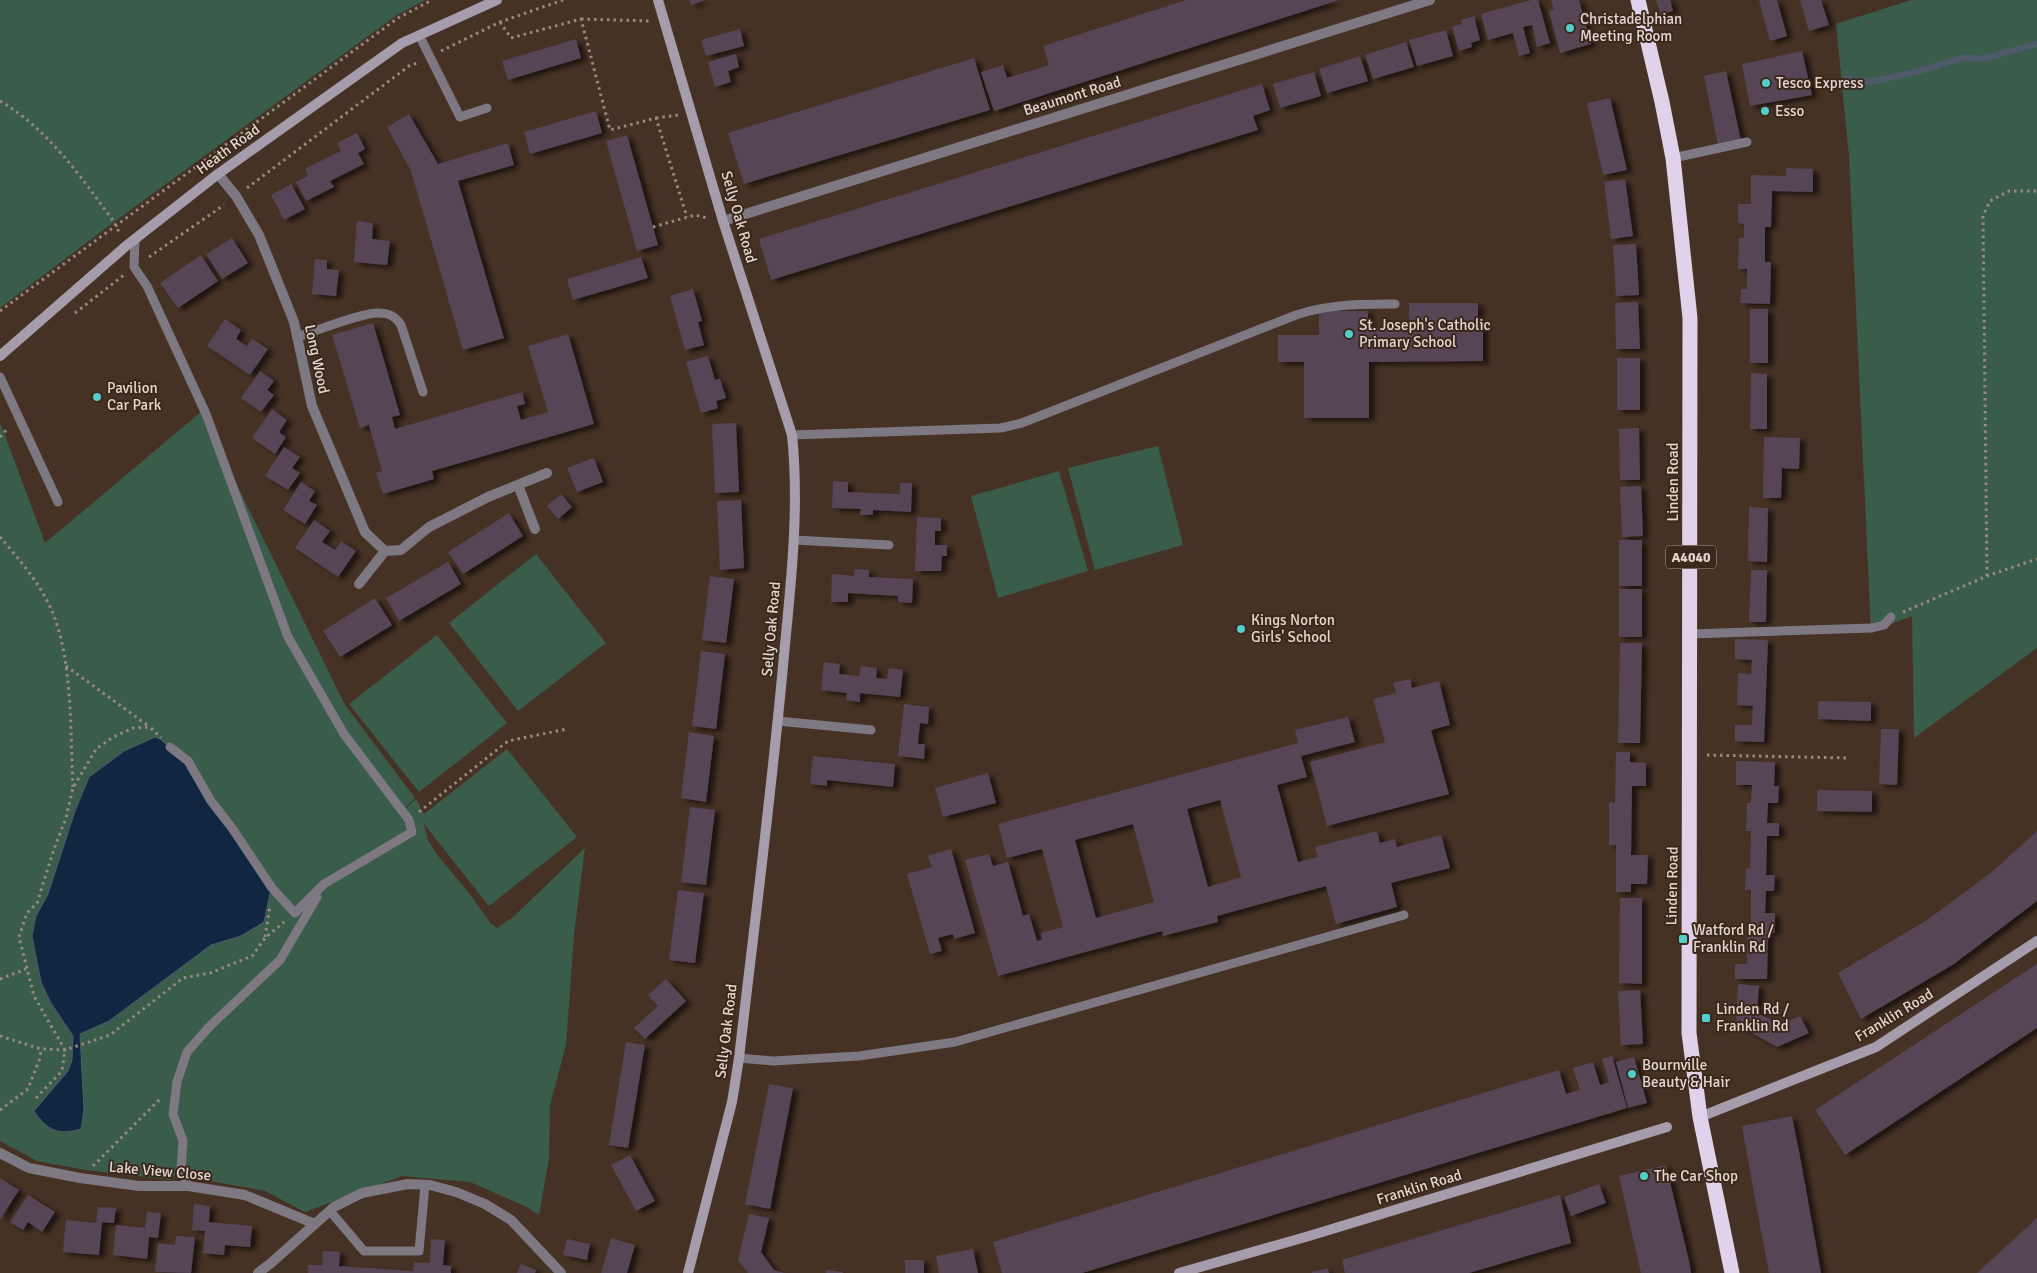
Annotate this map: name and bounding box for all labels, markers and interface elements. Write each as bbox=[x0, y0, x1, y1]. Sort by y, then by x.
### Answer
place label: Christadelphian Meeting Room bbox=[1580, 10, 1682, 45]
marker: Christadelphian Meeting Room bbox=[1564, 22, 1576, 34]
street label: Beaumont Road bbox=[1021, 73, 1123, 119]
place label: Tesco Express bbox=[1776, 74, 1864, 92]
marker: Tesco Express bbox=[1760, 77, 1772, 89]
place label: Esso bbox=[1775, 102, 1805, 120]
marker: Esso bbox=[1759, 105, 1771, 117]
street label: Heath Road bbox=[193, 120, 263, 178]
street label: Selly Oak Road bbox=[717, 169, 761, 265]
place label: St. Joseph's Catholic Primary School bbox=[1359, 316, 1491, 351]
street label: Long Wood bbox=[301, 323, 333, 395]
marker: St. Joseph's Catholic Primary School bbox=[1343, 328, 1355, 340]
place label: Pavilion Car Park bbox=[107, 379, 162, 414]
marker: Pavilion Car Park bbox=[91, 391, 103, 403]
street label: Linden Road bbox=[1664, 443, 1682, 521]
road number: A4040 bbox=[1666, 546, 1716, 568]
street label: Selly Oak Road bbox=[758, 581, 784, 677]
place label: Kings Norton Girls' School bbox=[1251, 611, 1335, 646]
marker: Kings Norton Girls' School bbox=[1235, 623, 1247, 635]
street label: Linden Road bbox=[1662, 846, 1682, 926]
place label: Watford Rd / Franklin Rd bbox=[1693, 921, 1775, 956]
marker: Watford Rd / Franklin Rd bbox=[1677, 933, 1689, 945]
street label: Selly Oak Road bbox=[711, 983, 741, 1079]
street label: Franklin Road bbox=[1852, 985, 1936, 1045]
place label: Linden Rd / Franklin Rd bbox=[1716, 1000, 1790, 1035]
marker: Linden Rd / Franklin Rd bbox=[1700, 1012, 1712, 1024]
place label: Bournville Beauty & Hair bbox=[1642, 1056, 1730, 1091]
marker: Bournville Beauty & Hair bbox=[1626, 1068, 1638, 1080]
street label: Lake View Close bbox=[108, 1158, 212, 1184]
street label: Franklin Road bbox=[1374, 1166, 1464, 1208]
place label: The Car Shop bbox=[1654, 1167, 1738, 1185]
marker: The Car Shop bbox=[1638, 1170, 1650, 1182]

